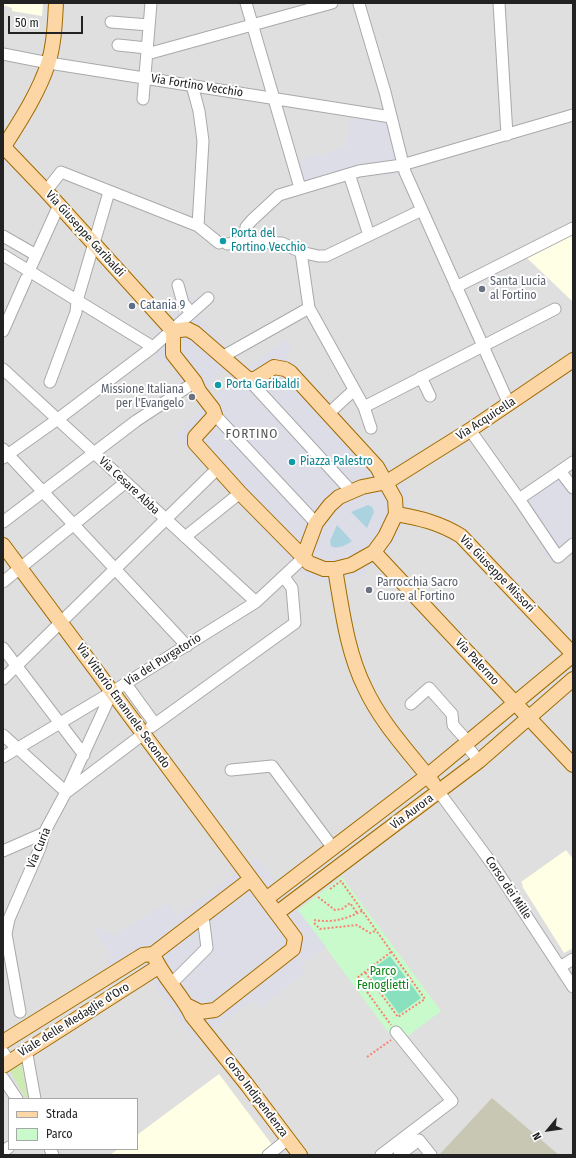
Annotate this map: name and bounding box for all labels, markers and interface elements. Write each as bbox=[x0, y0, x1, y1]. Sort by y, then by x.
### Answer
scale bar bbox=[10, 8, 85, 34]
text: 50 m bbox=[15, 16, 39, 30]
street label: Via Fortino Vecchio bbox=[150, 72, 244, 100]
street label: Via Giuseppe Garibaldi bbox=[42, 188, 128, 280]
place label: Porta del Fortino Vecchio bbox=[231, 227, 306, 255]
marker: Porta del Fortino Vecchio bbox=[218, 236, 228, 246]
place label: Santa Lucia al Fortino bbox=[490, 275, 546, 303]
marker: Santa Lucia al Fortino bbox=[477, 284, 487, 294]
place label: Catania 9 bbox=[140, 299, 185, 313]
marker: Catania 9 bbox=[127, 301, 137, 311]
place label: Porta Garibaldi bbox=[226, 378, 300, 392]
marker: Porta Garibaldi bbox=[213, 380, 223, 390]
place label: Missione Italiana per l'Evangelo bbox=[101, 383, 184, 411]
marker: Missione Italiana per l'Evangelo bbox=[187, 392, 197, 402]
street label: Via Acquicella bbox=[454, 395, 518, 443]
district label: FORTINO bbox=[226, 426, 278, 442]
street label: Via Cesare Abba bbox=[96, 454, 162, 518]
place label: Piazza Palestro bbox=[300, 455, 373, 469]
marker: Piazza Palestro bbox=[287, 457, 297, 467]
street label: Via Giuseppe Missori bbox=[456, 532, 538, 616]
place label: Parrocchia Sacro Cuore al Fortino bbox=[377, 576, 458, 604]
marker: Parrocchia Sacro Cuore al Fortino bbox=[364, 585, 374, 595]
street label: Via del Purgatorio bbox=[122, 631, 204, 689]
street label: Via Palermo bbox=[452, 636, 502, 688]
street label: Via Vittorio Emanuele Secondo bbox=[73, 641, 173, 771]
street label: Via Aurora bbox=[388, 791, 436, 833]
street label: Via Curia bbox=[24, 825, 54, 871]
street label: Corso dei Mille bbox=[482, 854, 534, 922]
park label: Parco Fenoglietti bbox=[357, 965, 409, 993]
street label: Viale delle Medaglie d'Oro bbox=[16, 980, 132, 1060]
street label: Corso Indipendenza bbox=[221, 1054, 291, 1140]
legend bbox=[8, 1098, 138, 1150]
text: Strada bbox=[46, 1107, 78, 1121]
north arrow bbox=[528, 1110, 568, 1150]
text: Parco bbox=[46, 1127, 73, 1141]
text: N bbox=[530, 1130, 544, 1142]

